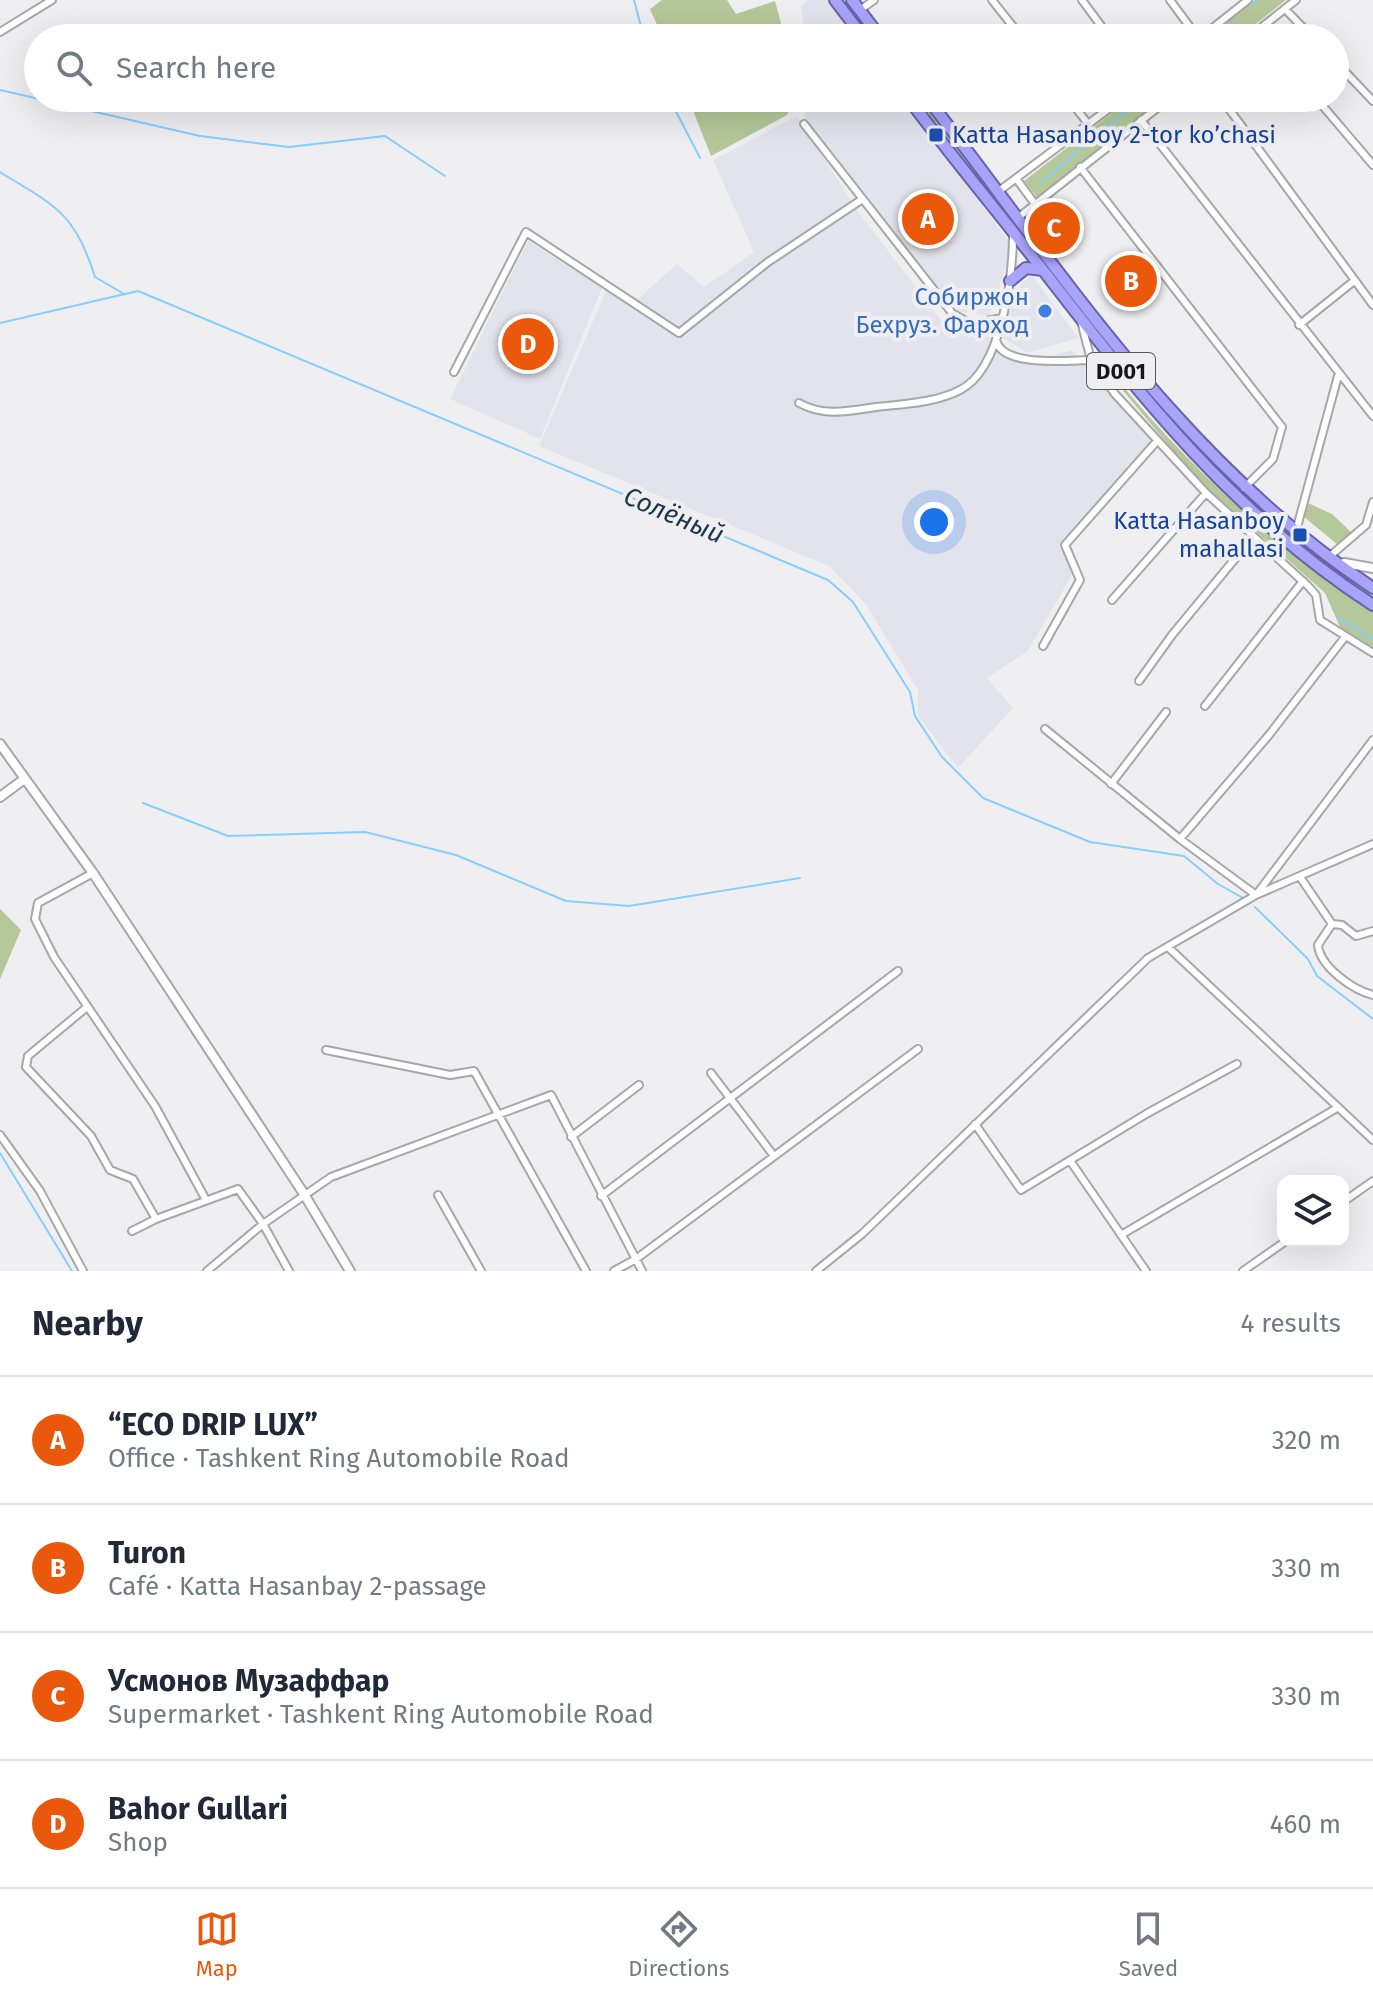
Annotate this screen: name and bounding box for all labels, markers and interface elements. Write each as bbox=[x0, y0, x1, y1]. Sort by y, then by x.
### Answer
search box bbox=[24, 24, 1349, 112]
icon: search bbox=[52, 46, 96, 90]
text: Search here bbox=[116, 50, 276, 86]
place label: Katta Hasanboy 2-tor ko’chasi bbox=[952, 121, 1276, 149]
marker: Katta Hasanboy 2-tor ko’chasi bbox=[927, 126, 945, 144]
pin: A bbox=[902, 189, 954, 249]
pin: C bbox=[1028, 198, 1080, 258]
pin: B bbox=[1105, 251, 1157, 311]
place label: Собиржон Бехруз. Фарход bbox=[856, 283, 1029, 339]
marker: Собиржон Бехруз. Фарход bbox=[1036, 302, 1054, 320]
pin: D bbox=[502, 314, 554, 374]
road number: D001 bbox=[1087, 353, 1155, 389]
water label: Солёный bbox=[619, 480, 729, 550]
your location bbox=[914, 502, 954, 542]
place label: Katta Hasanboy mahallasi bbox=[1113, 507, 1284, 563]
marker: Katta Hasanboy mahallasi bbox=[1291, 526, 1309, 544]
map controls bbox=[1277, 1175, 1349, 1247]
button: layers bbox=[1277, 1175, 1349, 1247]
text: Nearby bbox=[32, 1303, 143, 1344]
text: 4 results bbox=[1240, 1308, 1341, 1339]
text: “ECO DRIP LUX” bbox=[108, 1407, 318, 1443]
text: A bbox=[50, 1425, 66, 1456]
text: 320 m bbox=[1272, 1425, 1341, 1456]
text: Office · Tashkent Ring Automobile Road bbox=[108, 1443, 570, 1474]
text: Turon bbox=[108, 1535, 186, 1571]
text: B bbox=[50, 1553, 66, 1584]
text: 330 m bbox=[1271, 1553, 1341, 1584]
text: Café · Katta Hasanbay 2-passage bbox=[108, 1571, 487, 1602]
text: Усмонов Музаффар bbox=[108, 1663, 389, 1699]
text: C bbox=[51, 1681, 65, 1712]
text: 330 m bbox=[1271, 1681, 1341, 1712]
text: Supermarket · Tashkent Ring Automobile Road bbox=[108, 1699, 654, 1730]
text: Bahor Gullari bbox=[108, 1791, 288, 1827]
text: D bbox=[50, 1809, 66, 1840]
text: 460 m bbox=[1270, 1809, 1341, 1840]
text: Shop bbox=[108, 1827, 168, 1858]
tab: Map bbox=[195, 1907, 239, 1982]
tab: Directions bbox=[628, 1907, 729, 1982]
tab: Saved bbox=[1119, 1907, 1178, 1982]

